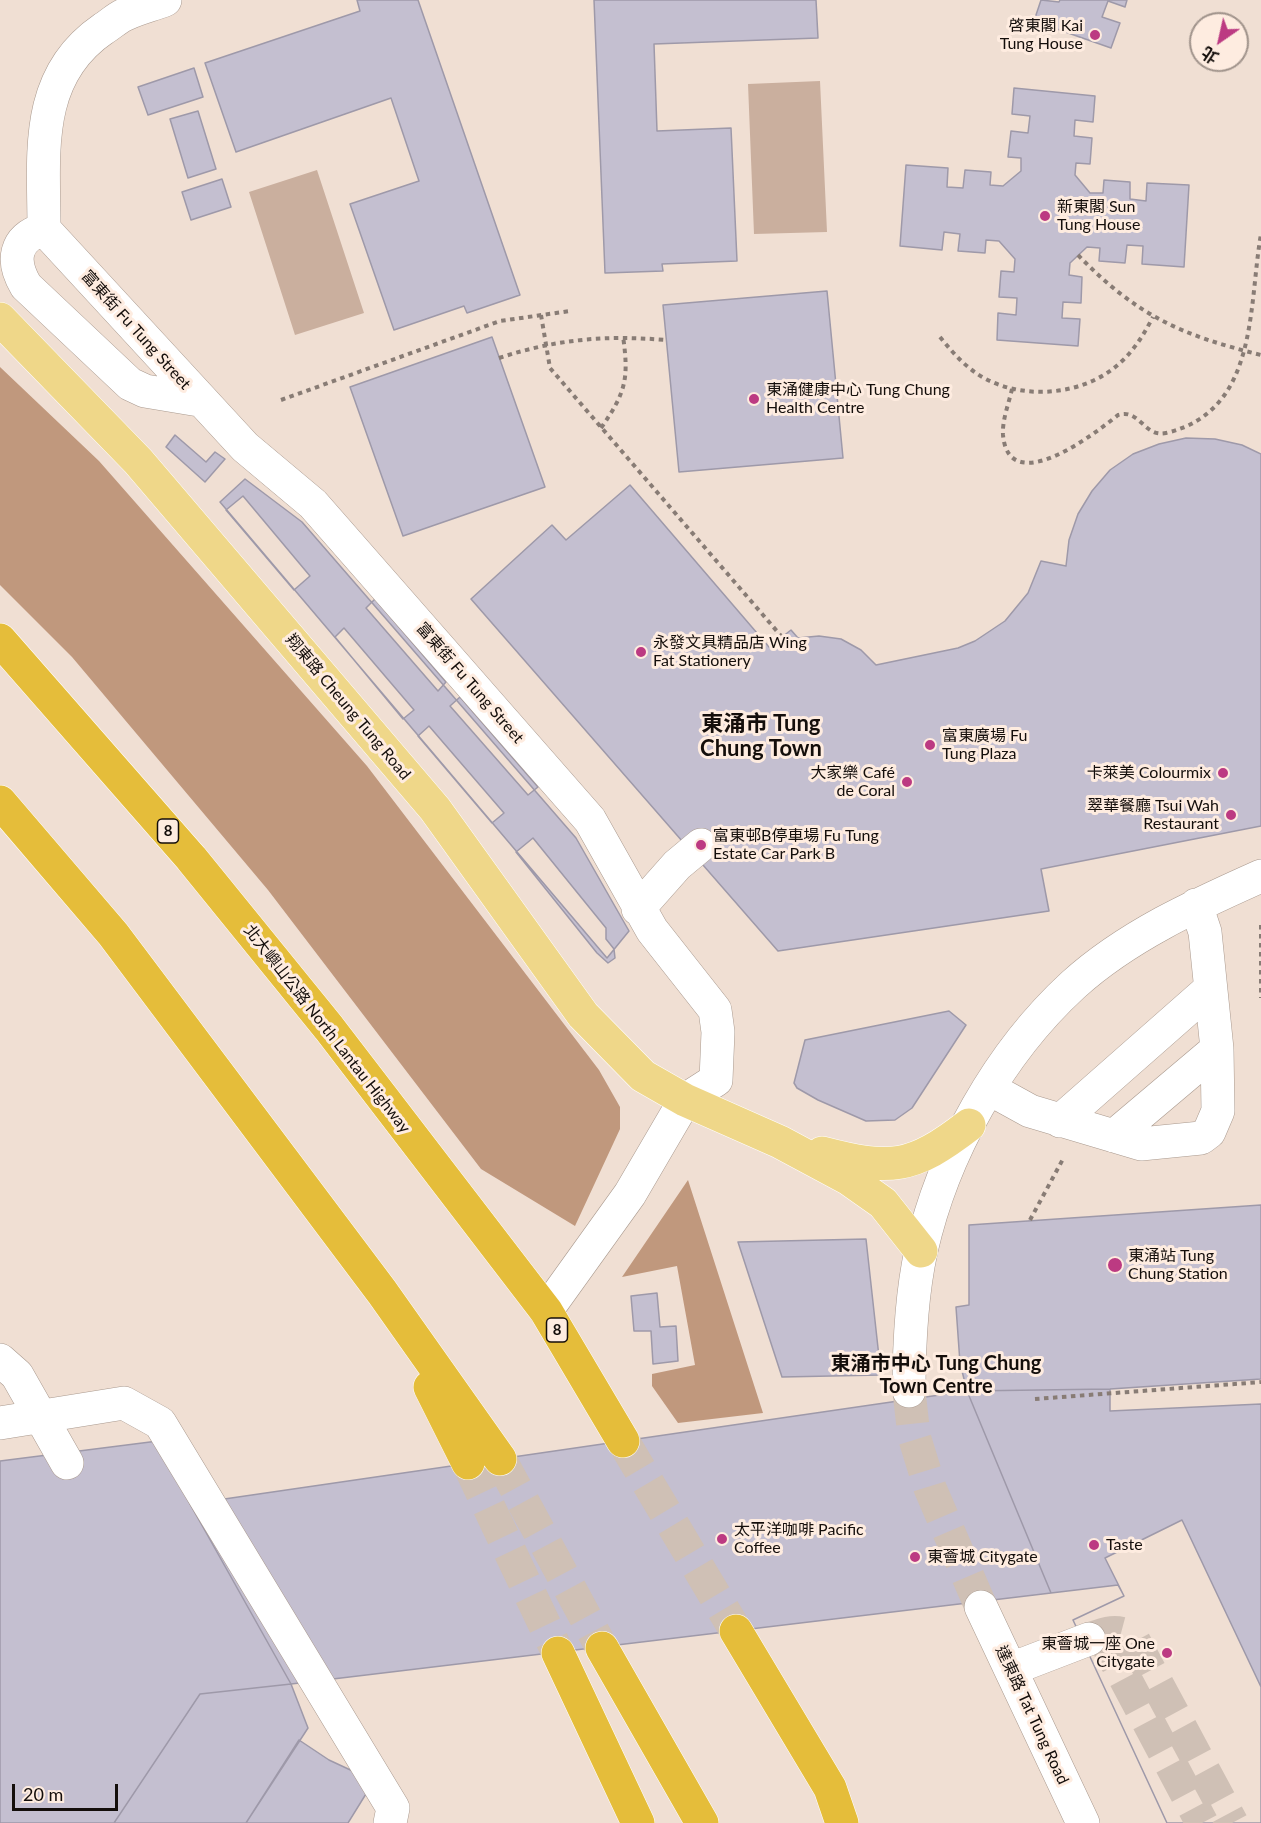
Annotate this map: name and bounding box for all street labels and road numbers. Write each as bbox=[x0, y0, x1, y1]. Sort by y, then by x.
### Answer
street label: 富東街 Fu Tung Street bbox=[77, 266, 195, 394]
street label: 富東街 Fu Tung Street bbox=[412, 619, 528, 747]
street label: 翔東路 Cheung Tung Road bbox=[282, 630, 414, 784]
road number: 8 bbox=[158, 819, 178, 843]
street label: 北大嶼山公路 North Lantau Highway bbox=[240, 921, 414, 1137]
road number: 8 bbox=[546, 1318, 568, 1342]
street label: 達東路 Tat Tung Road bbox=[991, 1643, 1073, 1787]

